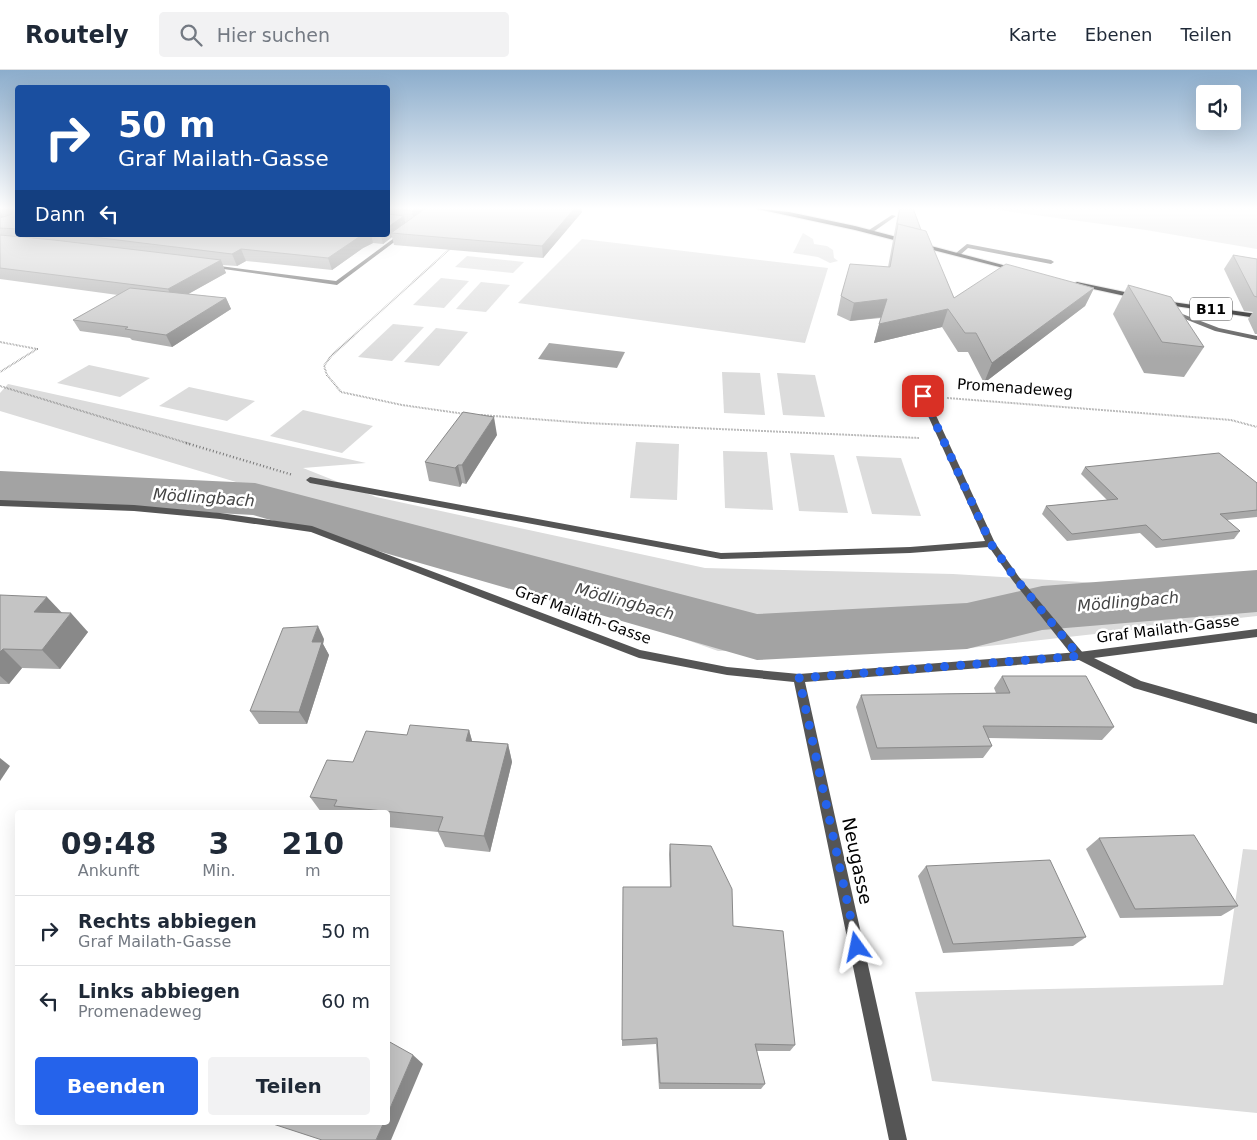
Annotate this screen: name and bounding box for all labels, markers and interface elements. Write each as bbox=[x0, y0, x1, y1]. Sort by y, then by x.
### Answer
search box bbox=[159, 12, 509, 57]
text: Routely bbox=[25, 21, 129, 49]
icon: search bbox=[177, 21, 205, 49]
text: Hier suchen bbox=[217, 24, 330, 46]
text: Karte bbox=[1009, 24, 1057, 45]
text: Ebenen bbox=[1085, 24, 1153, 45]
text: Teilen bbox=[1181, 24, 1232, 45]
map controls bbox=[1196, 85, 1241, 130]
button: sound bbox=[1196, 85, 1241, 130]
icon: right bbox=[35, 105, 100, 170]
text: 50 m bbox=[118, 105, 215, 145]
text: Graf Mailath-Gasse bbox=[118, 146, 329, 171]
icon: left bbox=[95, 200, 123, 228]
text: Dann bbox=[35, 203, 85, 225]
road number: B11 bbox=[1190, 298, 1232, 320]
pin bbox=[902, 375, 944, 417]
street label: Promenadeweg bbox=[956, 375, 1074, 401]
icon: arrive bbox=[909, 382, 937, 410]
water label: Mödlingbach bbox=[153, 484, 255, 511]
water label: Mödlingbach bbox=[573, 579, 677, 624]
street label: Graf Mailath-Gasse bbox=[512, 582, 654, 648]
water label: Mödlingbach bbox=[1076, 588, 1180, 615]
street label: Graf Mailath-Gasse bbox=[1096, 611, 1240, 647]
street label: Neugasse bbox=[838, 816, 877, 906]
text: 09:48 bbox=[61, 826, 156, 861]
text: 3 bbox=[208, 826, 229, 861]
text: 210 bbox=[282, 826, 344, 861]
text: Ankunft bbox=[78, 861, 139, 880]
text: Min. bbox=[202, 861, 236, 880]
text: m bbox=[305, 861, 321, 880]
text: Rechts abbiegen bbox=[78, 910, 257, 932]
icon: right bbox=[35, 917, 63, 945]
text: 50 m bbox=[321, 920, 370, 942]
position arrow bbox=[830, 920, 882, 972]
text: Graf Mailath-Gasse bbox=[78, 932, 231, 951]
text: Links abbiegen bbox=[78, 980, 240, 1002]
icon: left bbox=[35, 987, 63, 1015]
text: 60 m bbox=[321, 990, 370, 1012]
text: Promenadeweg bbox=[78, 1002, 202, 1021]
button: Beenden bbox=[35, 1057, 198, 1115]
button: Teilen bbox=[208, 1057, 370, 1115]

